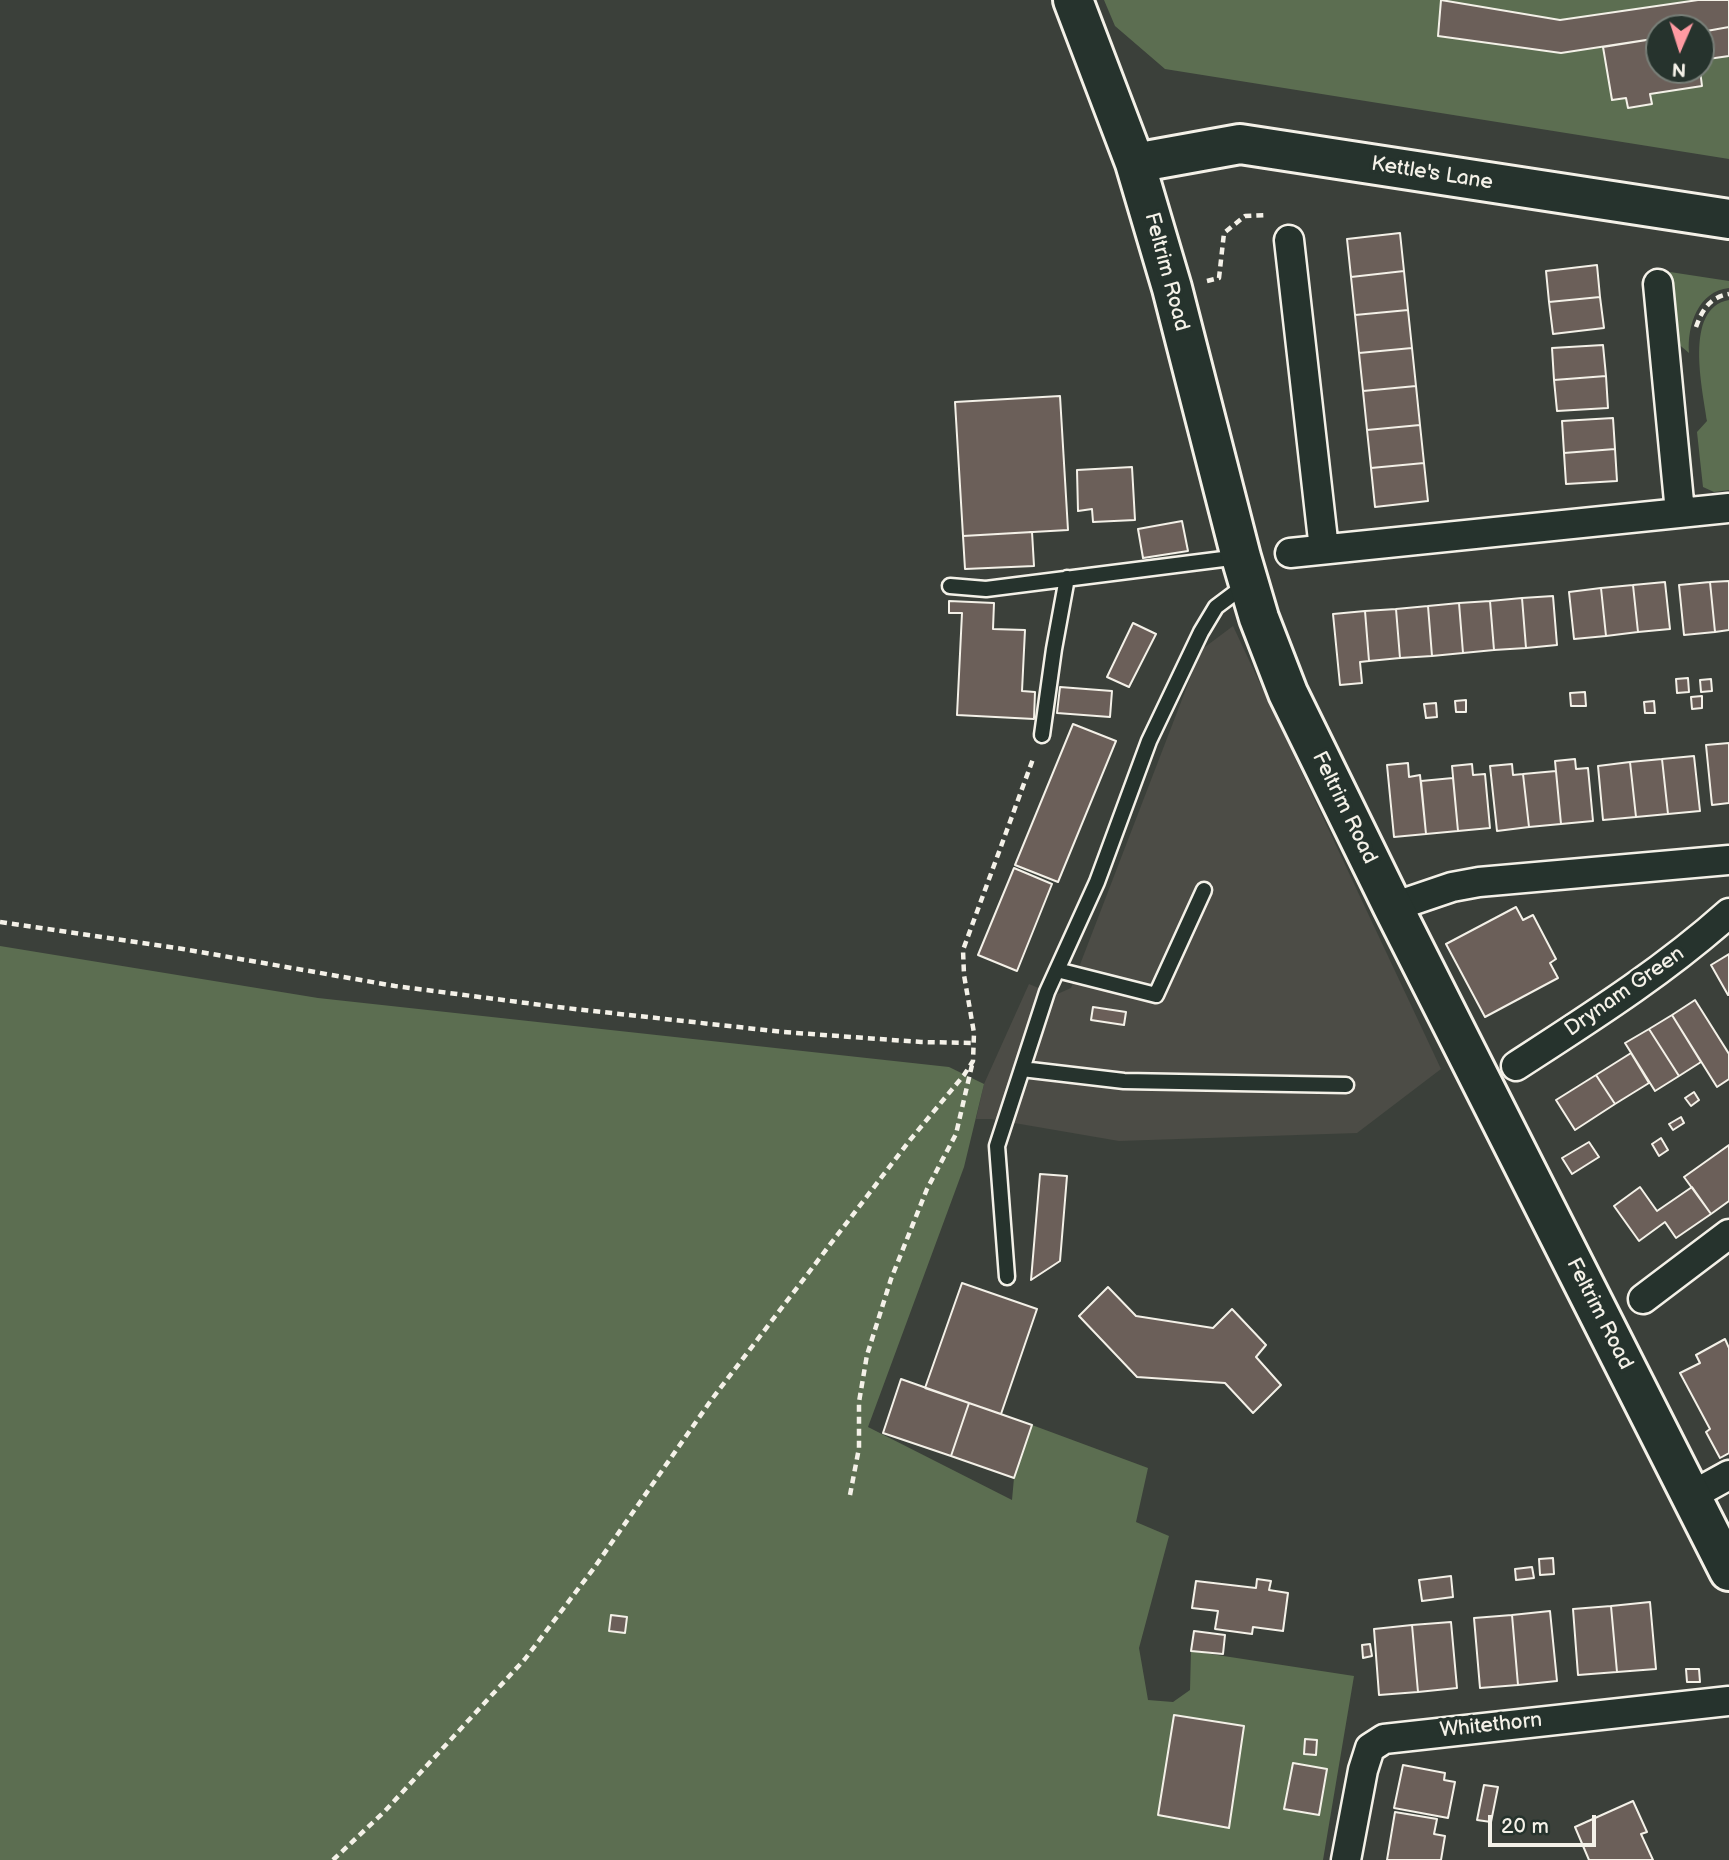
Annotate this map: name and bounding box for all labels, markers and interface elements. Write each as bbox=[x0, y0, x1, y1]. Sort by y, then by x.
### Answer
north arrow bbox=[1645, 14, 1715, 84]
text: N bbox=[1671, 57, 1687, 80]
street label: Kettle's Lane bbox=[1369, 152, 1495, 196]
street label: Feltrim Road bbox=[1138, 210, 1194, 334]
street label: Feltrim Road bbox=[1306, 748, 1382, 868]
street label: Drynam Green bbox=[1560, 942, 1690, 1042]
street label: Feltrim Road bbox=[1560, 1254, 1638, 1374]
street label: Whitethorn bbox=[1439, 1708, 1543, 1744]
scale bar bbox=[1491, 1800, 1600, 1844]
text: 20 m bbox=[1501, 1814, 1549, 1839]

